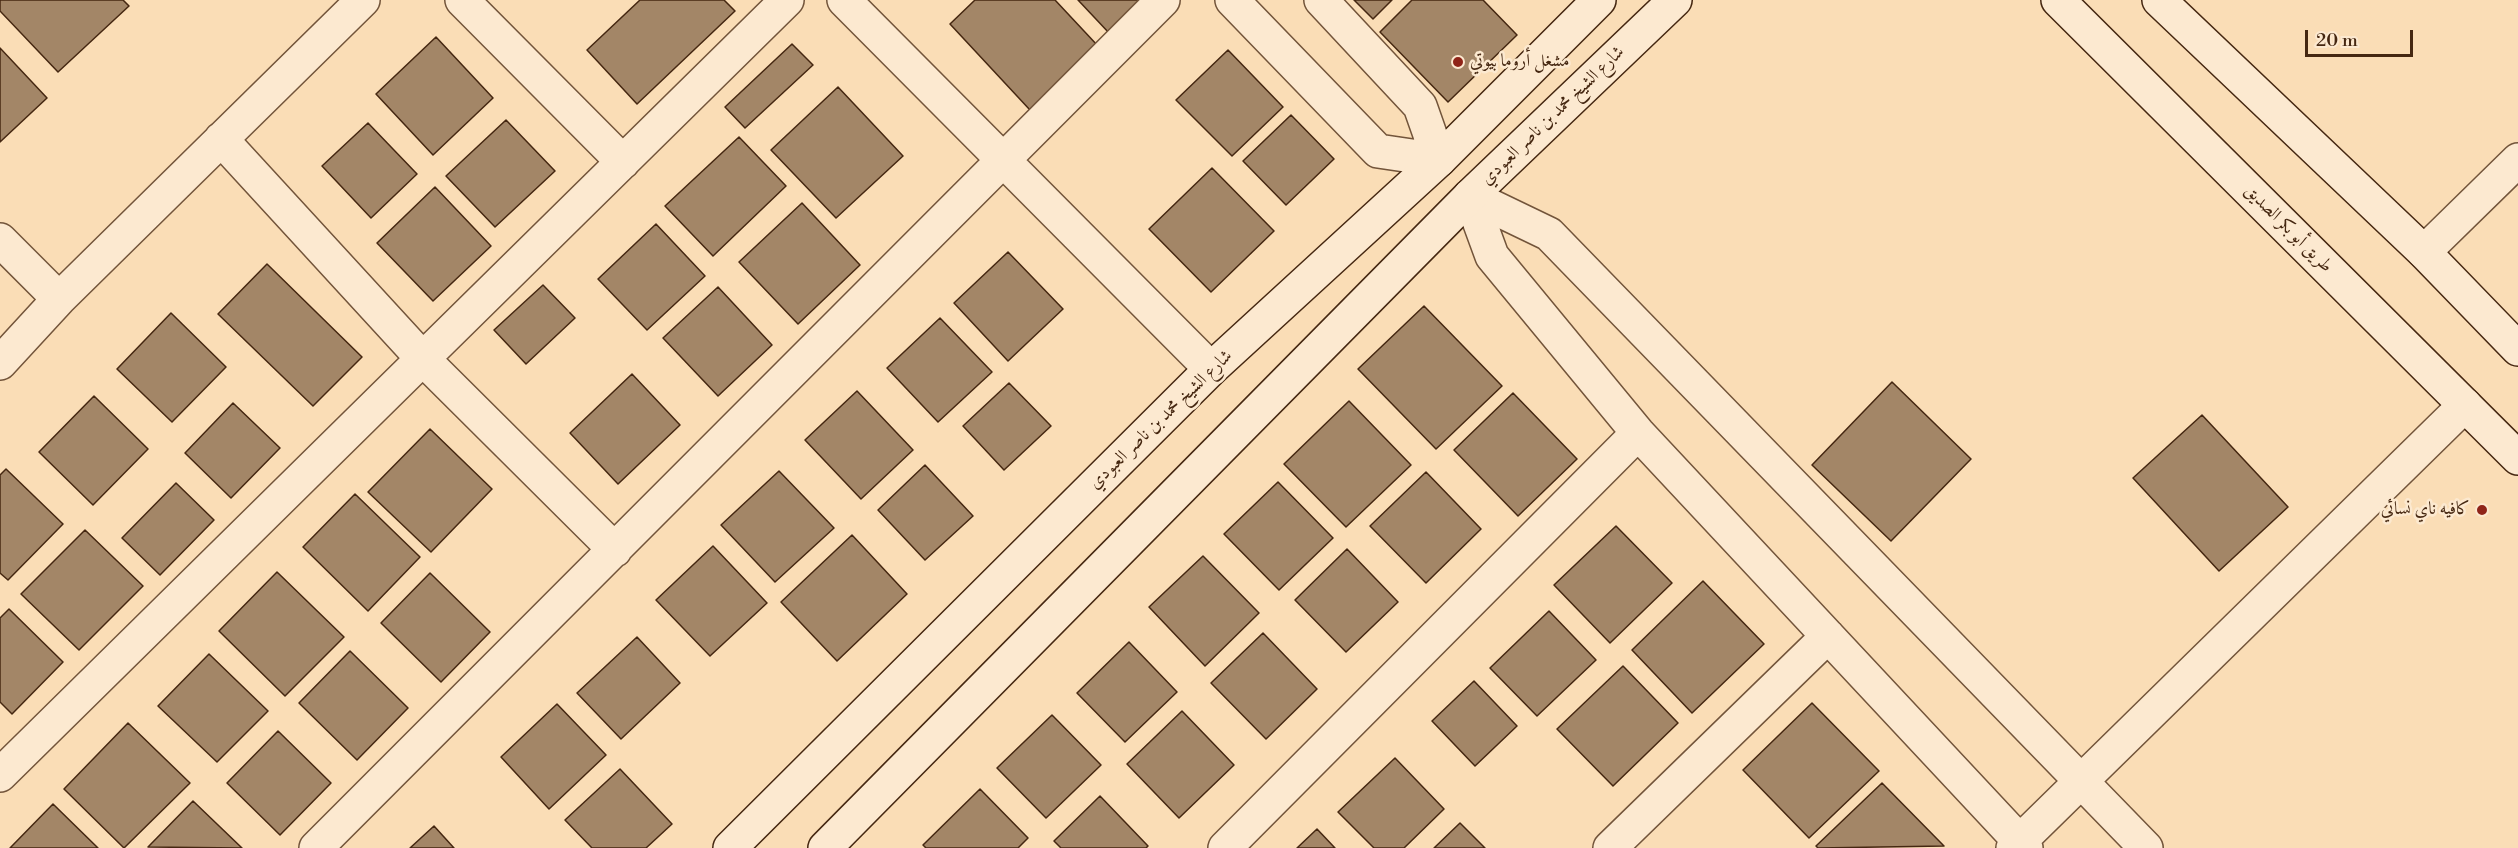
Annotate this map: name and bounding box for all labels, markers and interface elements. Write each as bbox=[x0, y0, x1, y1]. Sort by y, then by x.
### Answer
scale bar bbox=[2308, 18, 2416, 56]
text: 20 m bbox=[2316, 29, 2358, 52]
street label: شارع الشيخ محمد بن ناصر العبودي bbox=[1477, 42, 1629, 190]
place label: مشغل أروما بيوتي bbox=[1470, 51, 1569, 73]
marker: مشغل أروما بيوتي bbox=[1451, 55, 1465, 69]
street label: طريق أبو بكر الصديق bbox=[2239, 180, 2337, 278]
street label: شارع الشيخ محمد بن ناصر العبودي bbox=[1085, 346, 1237, 494]
place label: كافيه ناي نسائي bbox=[2381, 499, 2470, 521]
marker: كافيه ناي نسائي bbox=[2475, 503, 2489, 517]

